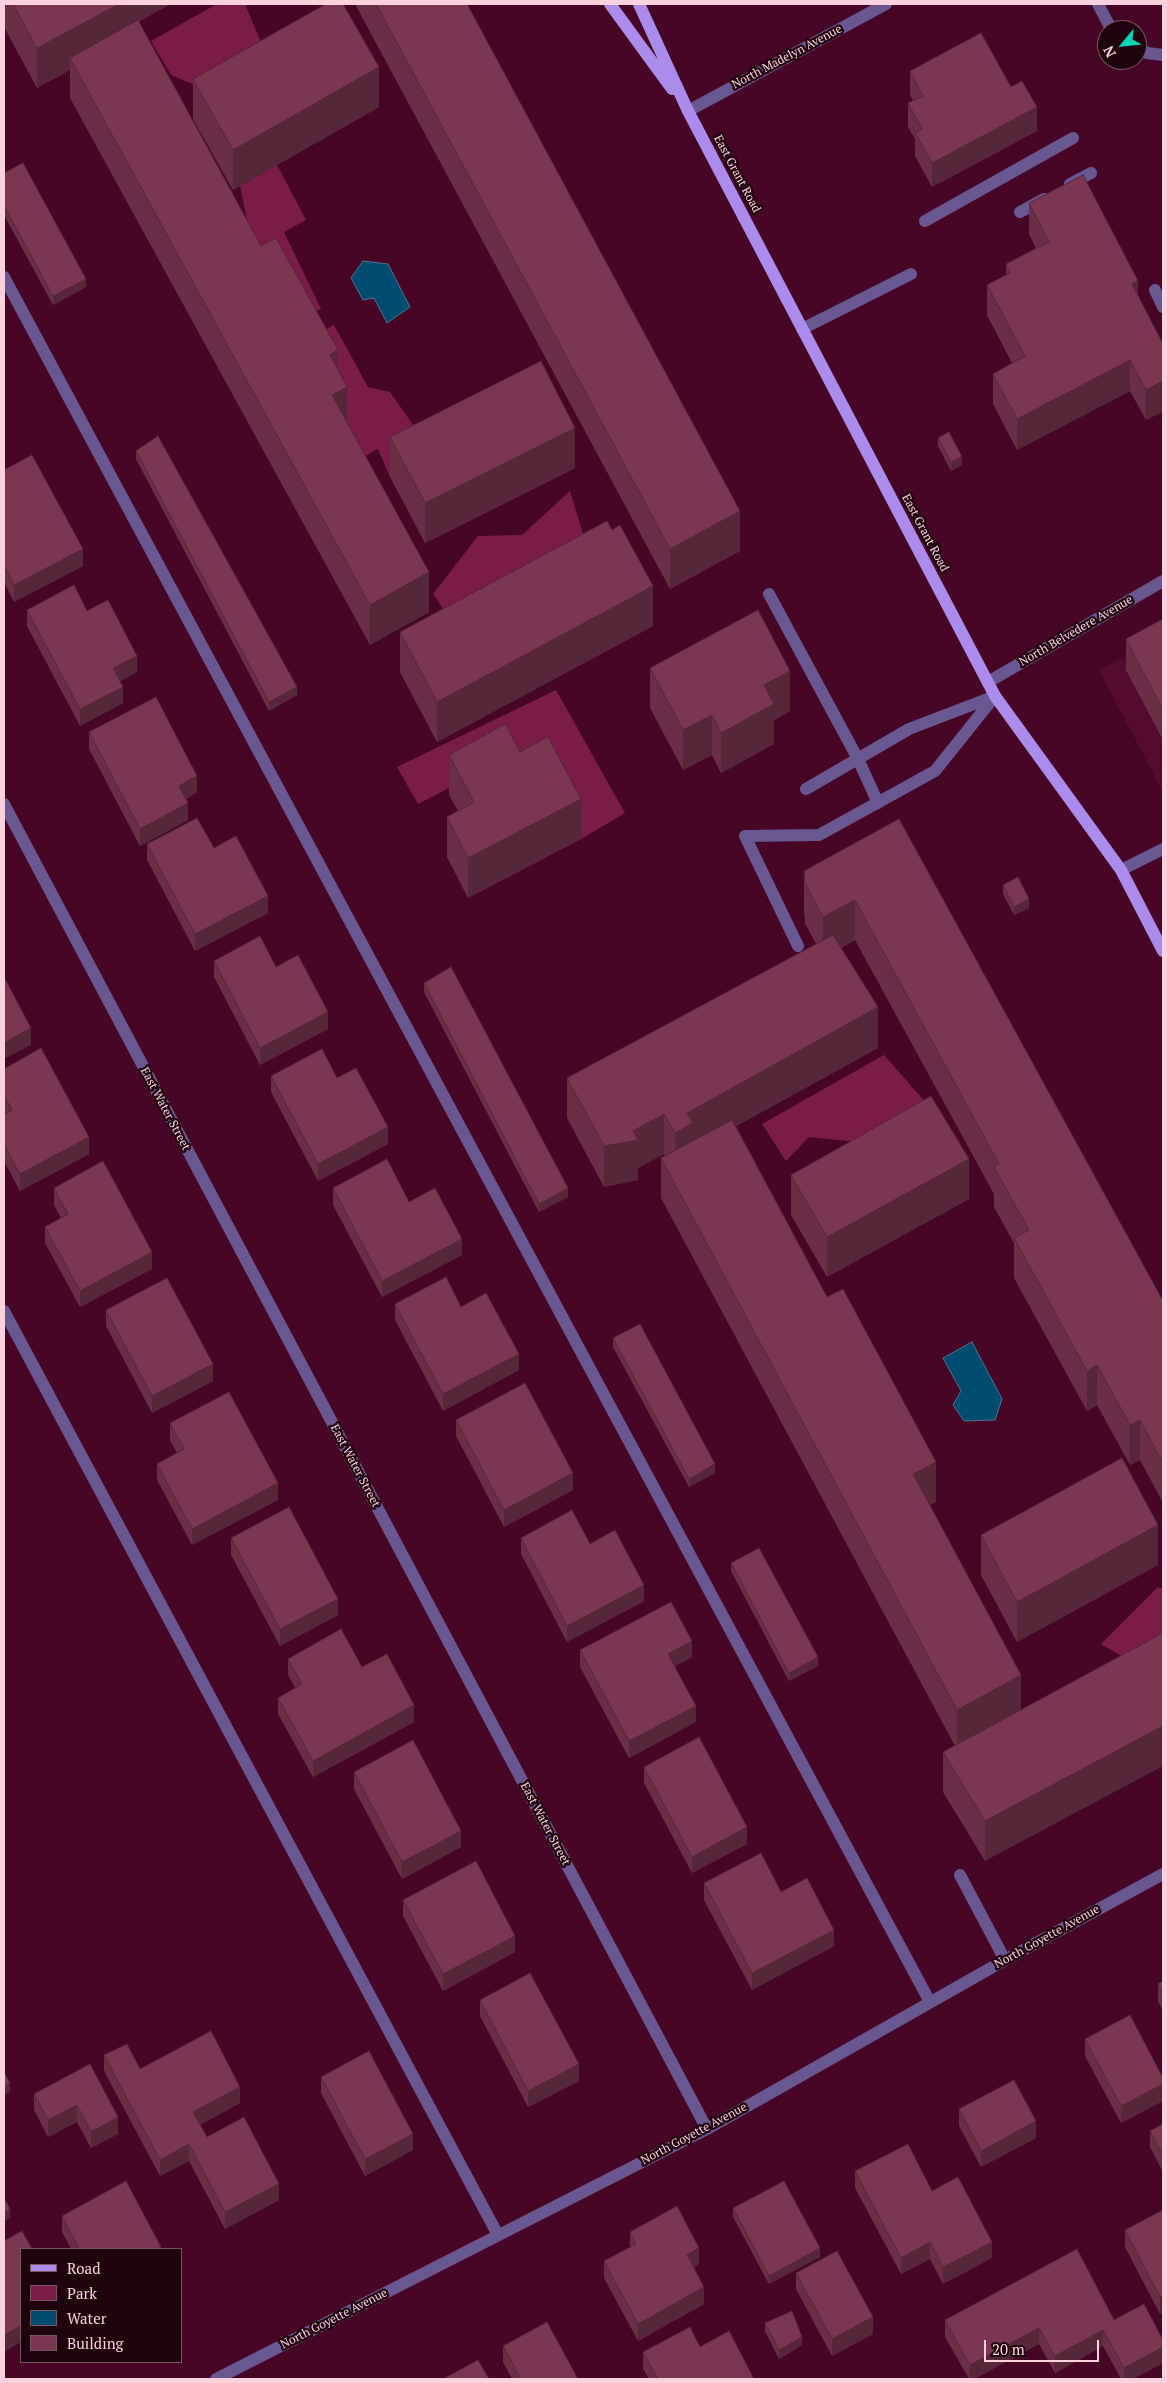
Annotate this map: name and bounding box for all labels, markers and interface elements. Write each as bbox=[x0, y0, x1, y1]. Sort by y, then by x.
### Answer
north arrow bbox=[1097, 20, 1147, 70]
street label: North Madelyn Avenue bbox=[729, 22, 845, 92]
text: N bbox=[1098, 43, 1120, 61]
street label: East Grant Road bbox=[711, 133, 763, 215]
street label: East Grant Road bbox=[899, 492, 951, 574]
street label: North Belvedere Avenue bbox=[1017, 593, 1135, 669]
street label: East Water Street bbox=[137, 1065, 193, 1153]
street label: East Water Street bbox=[327, 1422, 383, 1510]
street label: East Water Street bbox=[517, 1780, 573, 1868]
street label: North Goyette Avenue bbox=[992, 1902, 1102, 1972]
street label: North Goyette Avenue bbox=[638, 2100, 750, 2168]
legend bbox=[20, 2248, 182, 2363]
text: Road bbox=[67, 2258, 100, 2278]
text: Park bbox=[67, 2283, 97, 2303]
street label: North Goyette Avenue bbox=[278, 2286, 390, 2352]
text: Water bbox=[67, 2308, 106, 2328]
scale bar bbox=[987, 2330, 1102, 2362]
text: Building bbox=[67, 2333, 124, 2353]
text: 20 m bbox=[992, 2339, 1025, 2359]

